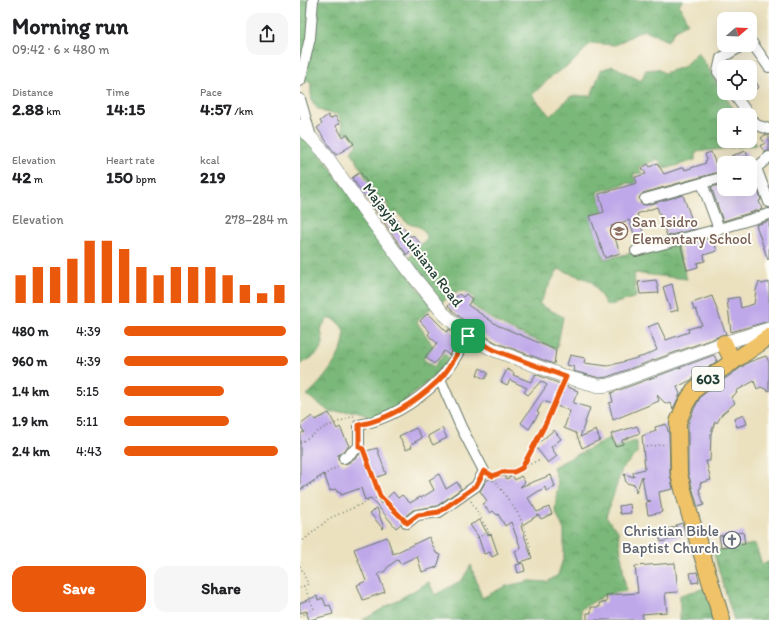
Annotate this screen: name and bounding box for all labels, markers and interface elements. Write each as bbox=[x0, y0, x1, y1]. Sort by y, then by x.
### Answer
north arrow bbox=[717, 12, 757, 52]
map controls bbox=[717, 12, 757, 196]
text: Morning run bbox=[12, 13, 128, 40]
button: share bbox=[246, 13, 288, 55]
text: 09:42 · 6 × 480 m bbox=[12, 42, 110, 57]
button: locate bbox=[717, 60, 757, 100]
text: Distance bbox=[12, 86, 53, 99]
text: Time bbox=[106, 86, 129, 99]
text: Pace bbox=[200, 86, 222, 99]
text: 2.88 bbox=[12, 99, 44, 119]
text: 14:15 bbox=[106, 99, 145, 119]
text: 4:57 bbox=[200, 99, 232, 119]
text: km bbox=[44, 105, 61, 118]
text: /km bbox=[232, 105, 253, 118]
button: + bbox=[717, 108, 757, 148]
text: Elevation bbox=[12, 154, 56, 167]
text: Heart rate bbox=[106, 154, 155, 167]
text: kcal bbox=[200, 154, 220, 167]
button: − bbox=[717, 156, 757, 196]
text: 42 bbox=[12, 167, 31, 187]
text: 150 bbox=[106, 167, 133, 187]
text: 219 bbox=[200, 167, 226, 187]
text: m bbox=[31, 173, 43, 186]
text: bpm bbox=[133, 173, 156, 186]
street label: Majayjay-Luisiana Road bbox=[359, 179, 467, 311]
text: Elevation bbox=[12, 212, 64, 227]
text: 278–284 m bbox=[225, 212, 288, 227]
place label: San Isidro Elementary School bbox=[632, 213, 752, 248]
school or university icon: San Isidro Elementary School bbox=[609, 221, 629, 241]
pin bbox=[451, 319, 485, 353]
text: 480 m bbox=[12, 324, 49, 339]
text: 4:39 bbox=[76, 324, 101, 339]
icon: arrive bbox=[457, 325, 479, 347]
text: 960 m bbox=[12, 354, 48, 369]
text: 4:39 bbox=[76, 354, 101, 369]
road number: 603 bbox=[692, 367, 724, 391]
text: 1.4 km bbox=[12, 384, 49, 399]
text: 5:15 bbox=[76, 384, 99, 399]
text: 1.9 km bbox=[12, 414, 48, 429]
text: 5:11 bbox=[76, 414, 98, 429]
text: 2.4 km bbox=[12, 444, 50, 459]
text: 4:43 bbox=[76, 444, 102, 459]
place label: Christian Bible Baptist Church bbox=[622, 522, 719, 557]
church icon: Christian Bible Baptist Church bbox=[722, 530, 742, 550]
button: Save bbox=[12, 566, 146, 612]
button: Share bbox=[154, 566, 288, 612]

